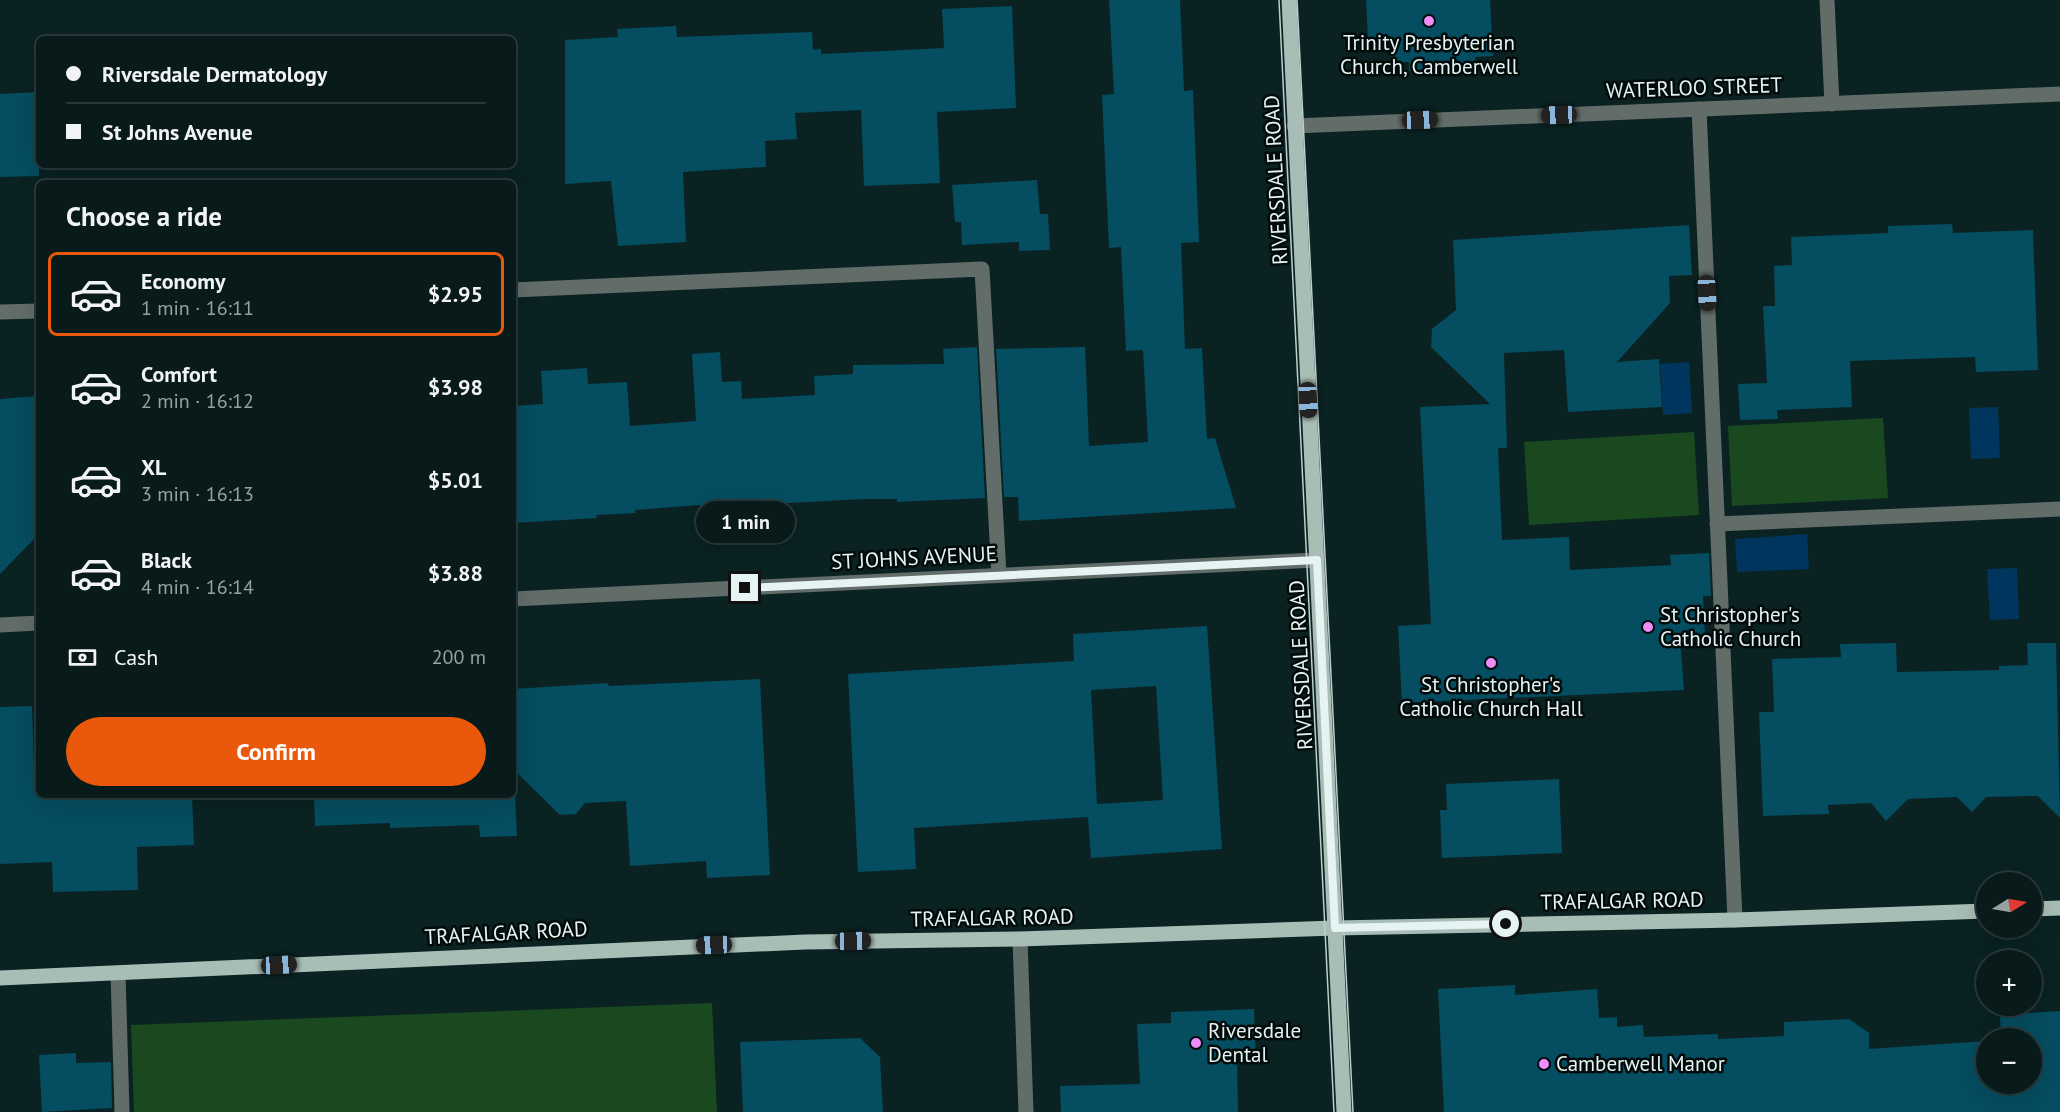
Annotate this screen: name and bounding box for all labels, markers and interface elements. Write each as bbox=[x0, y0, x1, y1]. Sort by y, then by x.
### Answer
marker: Trinity Presbyterian Church, Camberwell bbox=[1422, 14, 1436, 28]
place label: Trinity Presbyterian Church, Camberwell bbox=[1340, 29, 1518, 80]
text: Riversdale Dermatology bbox=[102, 60, 327, 88]
street label: WATERLOO STREET bbox=[1605, 71, 1783, 104]
street label: RIVERSDALE ROAD bbox=[1258, 94, 1293, 266]
car bbox=[1541, 105, 1577, 125]
car bbox=[1402, 110, 1438, 130]
text: St Johns Avenue bbox=[102, 118, 253, 146]
text: Choose a ride bbox=[66, 199, 222, 233]
icon: car bbox=[69, 267, 123, 321]
text: Economy bbox=[141, 267, 225, 295]
car bbox=[1697, 275, 1717, 311]
text: $2.95 bbox=[428, 280, 483, 308]
text: 1 min · 16:11 bbox=[141, 295, 254, 321]
icon: car bbox=[69, 360, 123, 414]
text: Comfort bbox=[141, 360, 217, 388]
text: $3.98 bbox=[428, 373, 483, 401]
car bbox=[1298, 382, 1318, 418]
text: 2 min · 16:12 bbox=[141, 388, 254, 414]
icon: car bbox=[69, 453, 123, 507]
text: XL bbox=[141, 453, 166, 481]
text: $5.01 bbox=[428, 466, 483, 494]
text: 3 min · 16:13 bbox=[141, 481, 254, 507]
callout: 1 min bbox=[696, 501, 795, 543]
text: 1 min bbox=[721, 509, 770, 535]
street label: ST JOHNS AVENUE bbox=[830, 540, 998, 575]
icon: car bbox=[69, 546, 123, 600]
text: Black bbox=[141, 546, 192, 574]
text: $3.88 bbox=[428, 559, 483, 587]
text: 4 min · 16:14 bbox=[141, 574, 254, 600]
route end bbox=[731, 574, 758, 601]
street label: RIVERSDALE ROAD bbox=[1283, 579, 1318, 751]
place label: St Christopher's Catholic Church bbox=[1660, 601, 1801, 652]
marker: St Christopher's Catholic Church bbox=[1641, 620, 1655, 634]
icon: cash bbox=[66, 641, 99, 674]
text: Cash bbox=[114, 643, 158, 671]
text: 200 m bbox=[432, 644, 486, 670]
marker: St Christopher's Catholic Church Hall bbox=[1484, 656, 1498, 670]
place label: St Christopher's Catholic Church Hall bbox=[1399, 671, 1583, 722]
button: Confirm bbox=[66, 717, 486, 786]
north arrow bbox=[1976, 872, 2042, 938]
map controls bbox=[1976, 872, 2042, 1094]
street label: TRAFALGAR ROAD bbox=[1540, 886, 1704, 915]
street label: TRAFALGAR ROAD bbox=[910, 903, 1074, 932]
route start bbox=[1492, 910, 1519, 937]
street label: TRAFALGAR ROAD bbox=[424, 915, 588, 950]
car bbox=[835, 932, 871, 950]
car bbox=[696, 935, 732, 955]
button: + bbox=[1976, 950, 2042, 1016]
car bbox=[261, 955, 297, 975]
place label: Riversdale Dental bbox=[1208, 1017, 1301, 1068]
button: − bbox=[1976, 1028, 2042, 1094]
marker: Riversdale Dental bbox=[1189, 1036, 1203, 1050]
place label: Camberwell Manor bbox=[1556, 1050, 1725, 1077]
marker: Camberwell Manor bbox=[1537, 1057, 1551, 1071]

